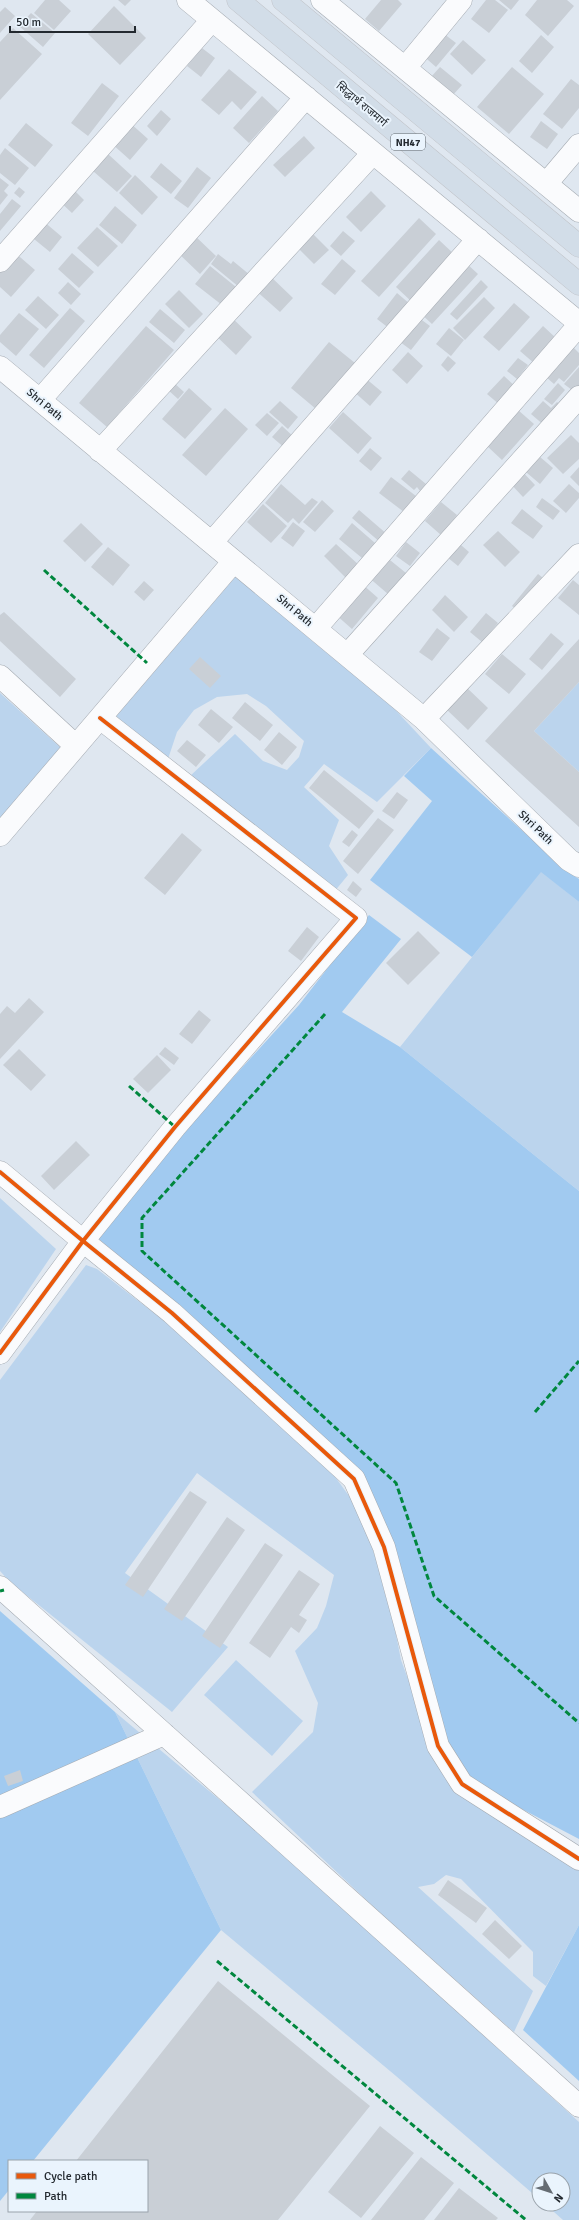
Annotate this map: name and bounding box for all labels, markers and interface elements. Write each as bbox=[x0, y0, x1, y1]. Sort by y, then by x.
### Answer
scale bar bbox=[10, 8, 135, 34]
text: 50 m bbox=[16, 15, 41, 30]
street label: सिद्धार्थ राजमार्ग bbox=[334, 79, 391, 130]
road number: NH47 bbox=[391, 134, 425, 150]
street label: Shri Path bbox=[24, 386, 65, 423]
street label: Shri Path bbox=[274, 592, 315, 629]
street label: Shri Path bbox=[516, 808, 556, 847]
legend bbox=[8, 2160, 148, 2212]
text: Cycle path bbox=[44, 2169, 97, 2184]
north arrow bbox=[531, 2172, 571, 2212]
text: Path bbox=[44, 2189, 67, 2204]
text: N bbox=[551, 2191, 566, 2205]

